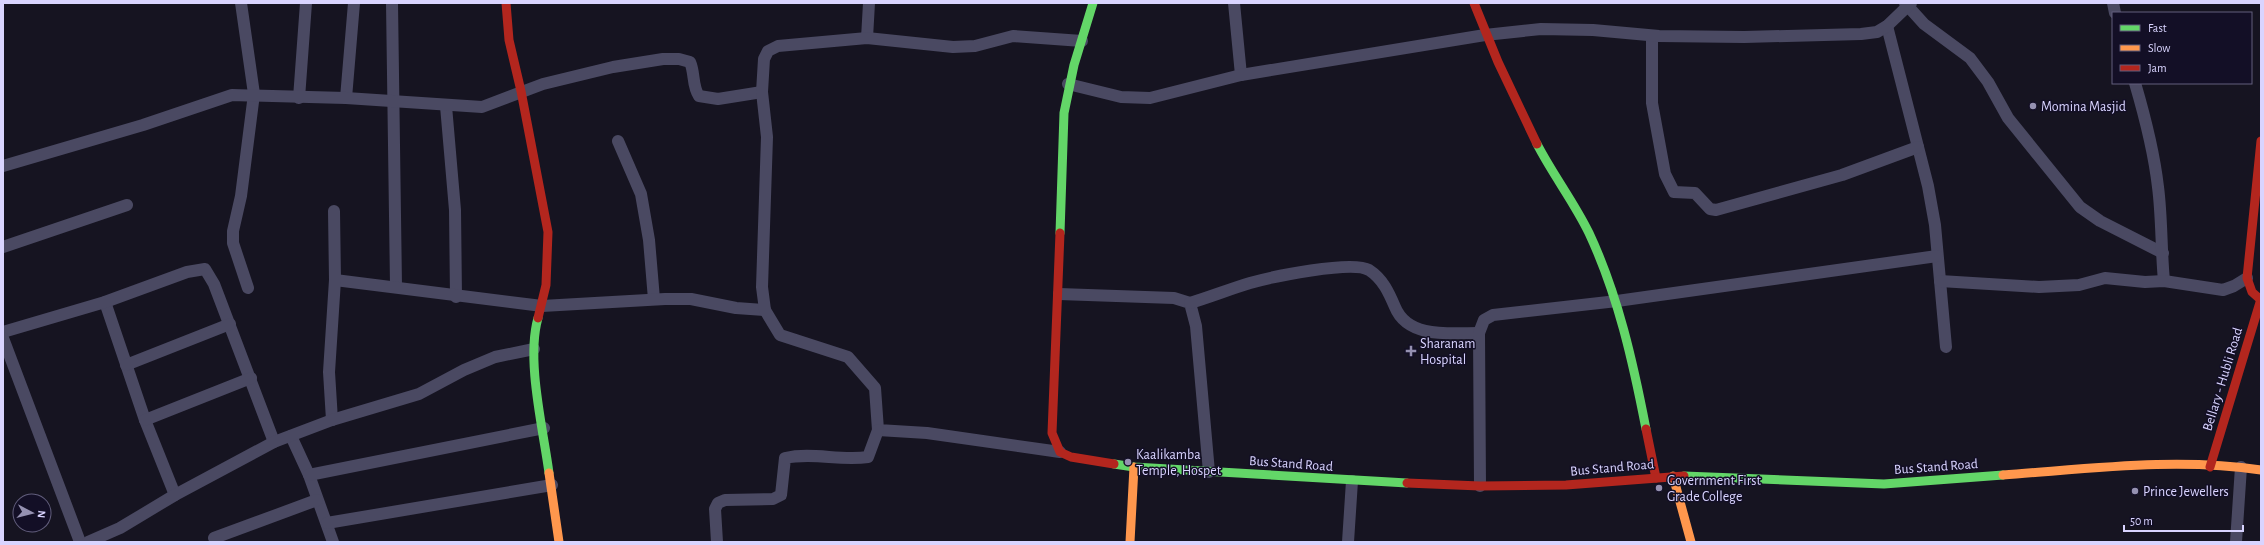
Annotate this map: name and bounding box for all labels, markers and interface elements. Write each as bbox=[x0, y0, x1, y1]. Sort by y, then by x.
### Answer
legend bbox=[2112, 12, 2252, 84]
text: Fast bbox=[2148, 22, 2167, 34]
text: Slow bbox=[2148, 42, 2170, 54]
text: Jam bbox=[2148, 62, 2167, 74]
place label: Momina Masjid bbox=[2041, 100, 2126, 114]
marker: Momina Masjid bbox=[2028, 101, 2038, 111]
street label: Bellary - Hubli Road bbox=[2201, 326, 2245, 433]
place label: Sharanam Hospital bbox=[1420, 337, 1476, 367]
marker: Sharanam Hospital bbox=[1405, 345, 1417, 357]
place label: Kaalikamba Temple, Hospet bbox=[1136, 448, 1222, 478]
street label: Bus Stand Road bbox=[1248, 454, 1333, 474]
marker: Kaalikamba Temple, Hospet bbox=[1123, 457, 1133, 467]
street label: Bus Stand Road bbox=[1570, 457, 1655, 479]
street label: Bus Stand Road bbox=[1894, 457, 1979, 477]
place label: Government First Grade College bbox=[1667, 474, 1761, 504]
marker: Government First Grade College bbox=[1654, 483, 1664, 493]
place label: Prince Jewellers bbox=[2143, 485, 2229, 499]
marker: Prince Jewellers bbox=[2130, 486, 2140, 496]
north arrow bbox=[12, 493, 52, 533]
scale bar bbox=[2124, 507, 2243, 533]
text: N bbox=[36, 510, 47, 519]
text: 50 m bbox=[2130, 515, 2153, 527]

